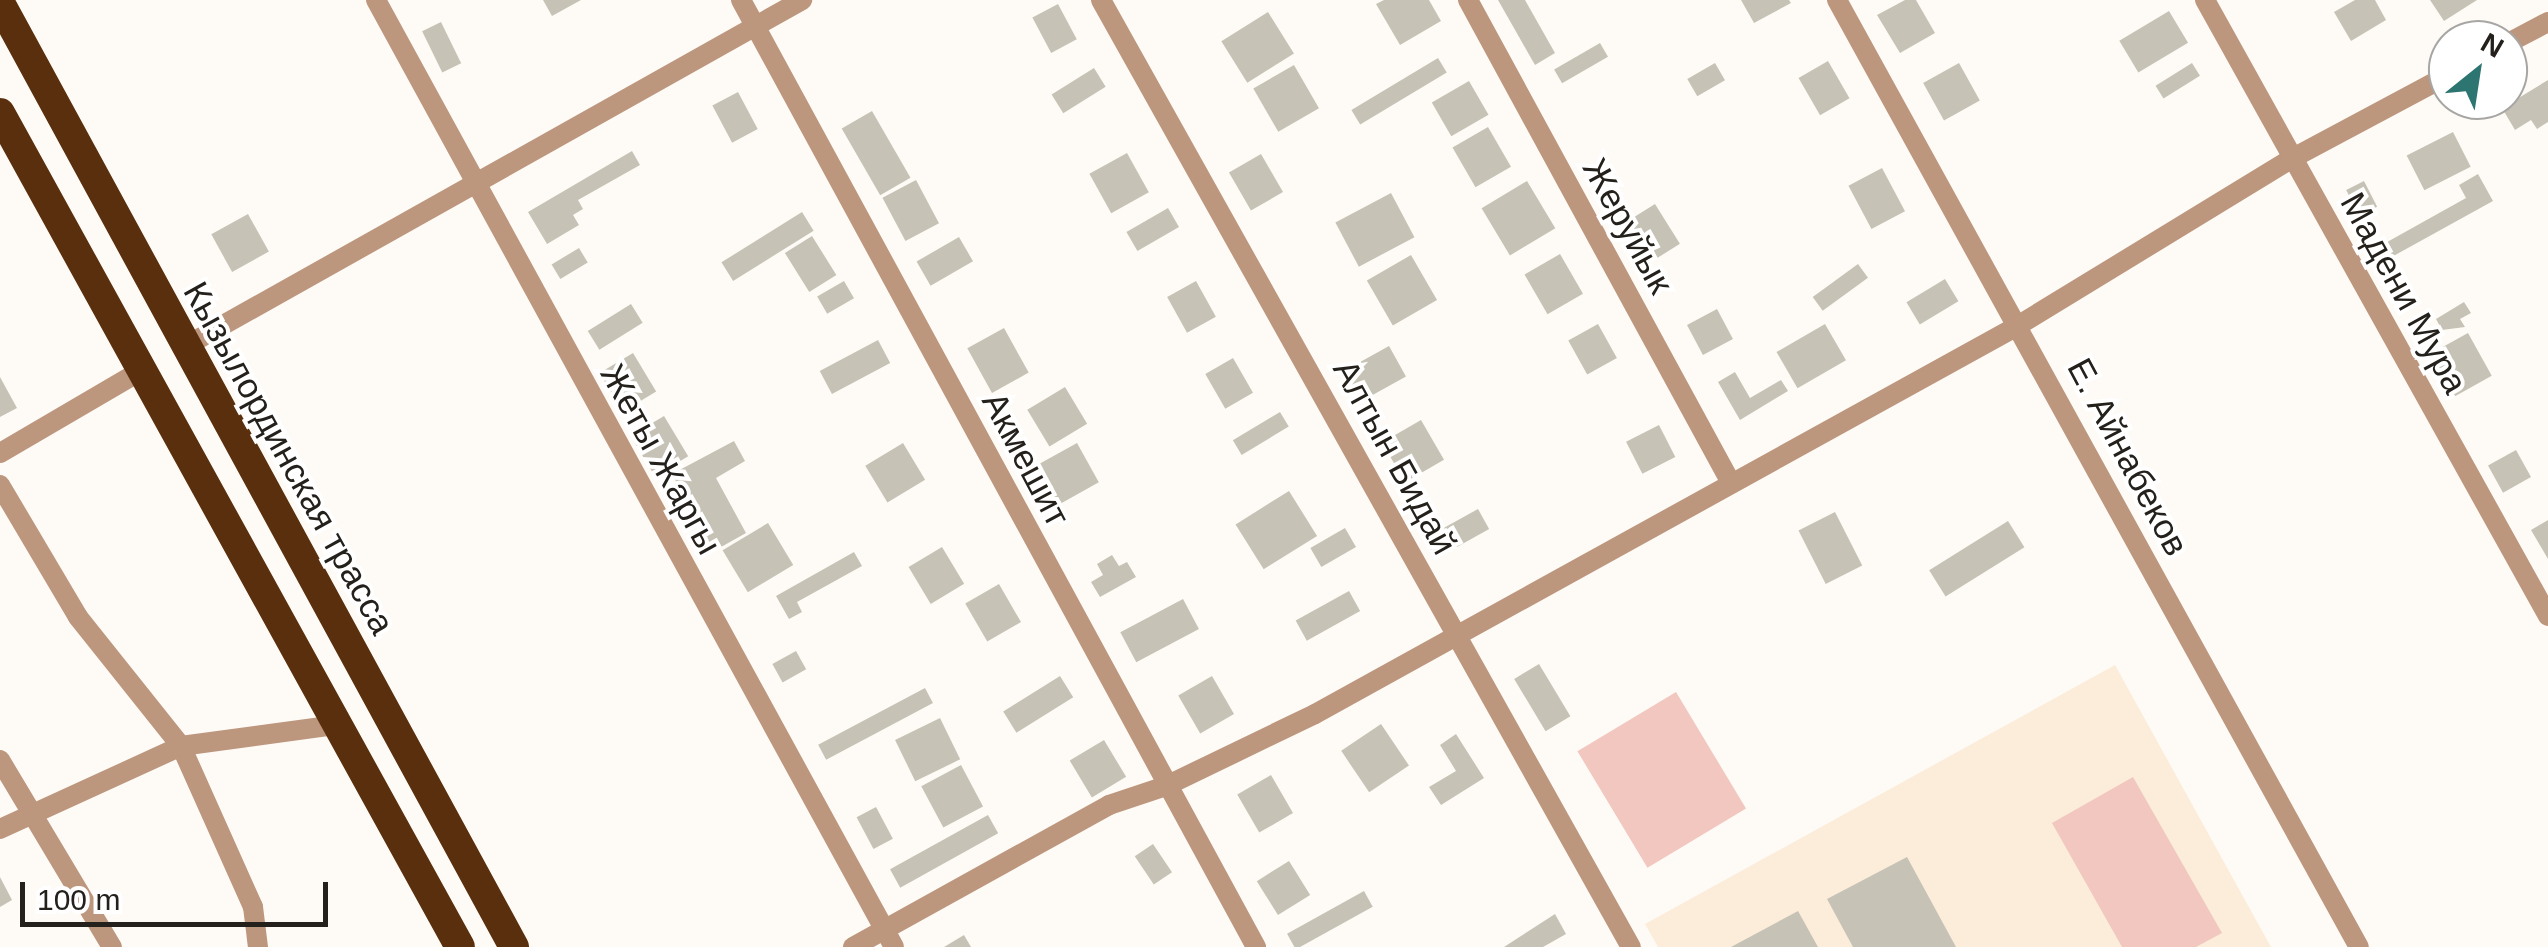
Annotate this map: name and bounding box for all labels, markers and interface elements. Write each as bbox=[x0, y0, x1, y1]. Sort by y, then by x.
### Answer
north arrow bbox=[2428, 20, 2528, 120]
text: N bbox=[2476, 27, 2509, 64]
street label: Жеруйык bbox=[1574, 151, 1682, 301]
street label: Мадени Мура bbox=[2332, 185, 2476, 401]
street label: Кызылординская трасса bbox=[175, 275, 403, 641]
street label: Е. Айнабеков bbox=[2058, 351, 2198, 563]
street label: Алтын Бидай bbox=[1324, 352, 1466, 562]
street label: Жеты Жаргы bbox=[592, 357, 730, 561]
street label: Акмешит bbox=[973, 385, 1079, 533]
scale bar bbox=[25, 862, 332, 924]
text: 100 m bbox=[37, 883, 120, 916]

